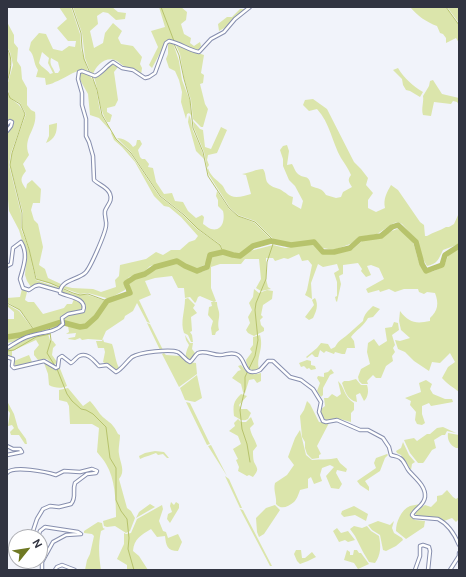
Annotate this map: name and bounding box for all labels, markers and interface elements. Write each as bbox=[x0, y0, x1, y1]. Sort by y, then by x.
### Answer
north arrow bbox=[8, 529, 48, 569]
text: N bbox=[29, 537, 46, 550]

